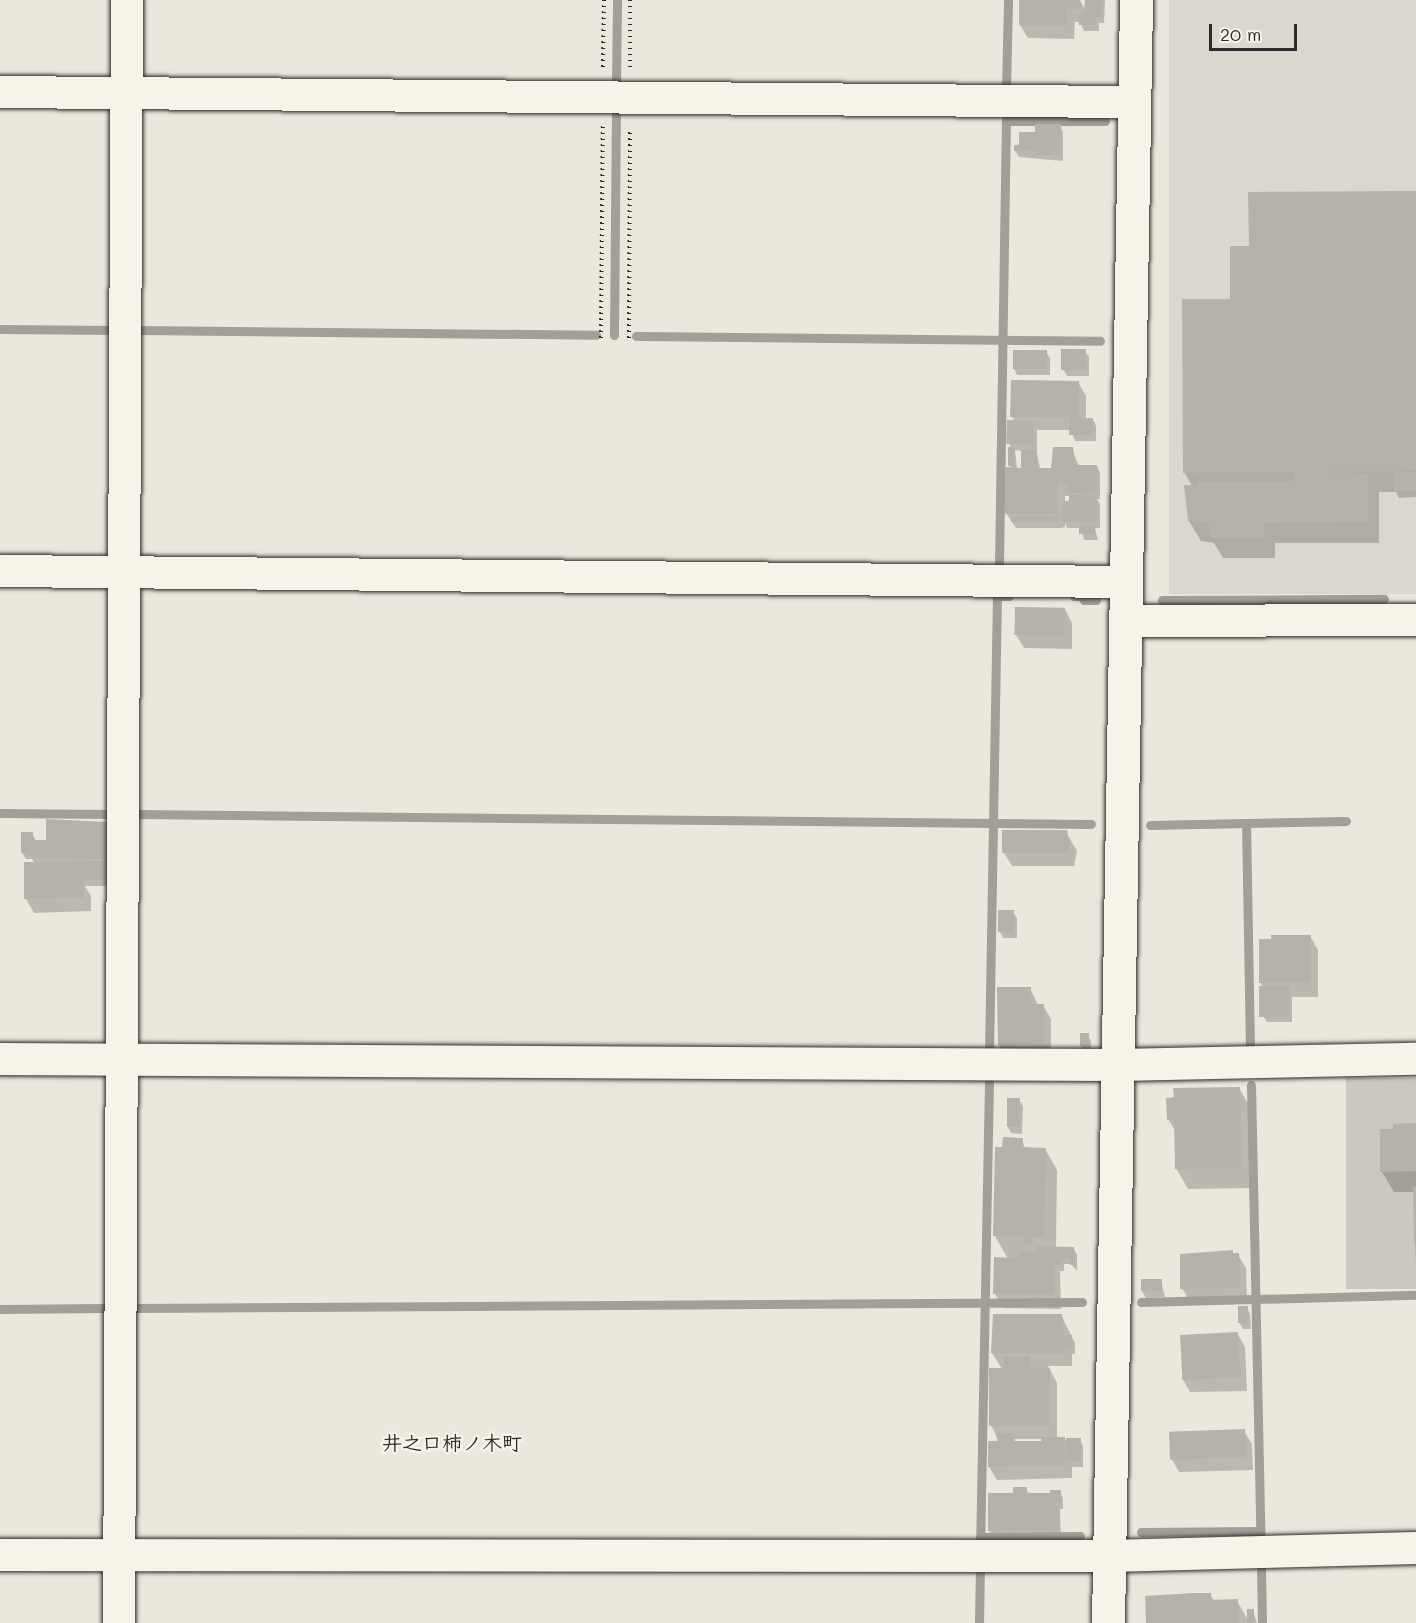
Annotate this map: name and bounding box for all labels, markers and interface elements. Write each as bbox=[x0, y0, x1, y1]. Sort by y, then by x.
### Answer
scale bar bbox=[1212, 12, 1300, 50]
text: 20 m bbox=[1220, 22, 1261, 46]
district label: 井之口柿ノ木町 bbox=[382, 1430, 522, 1454]

